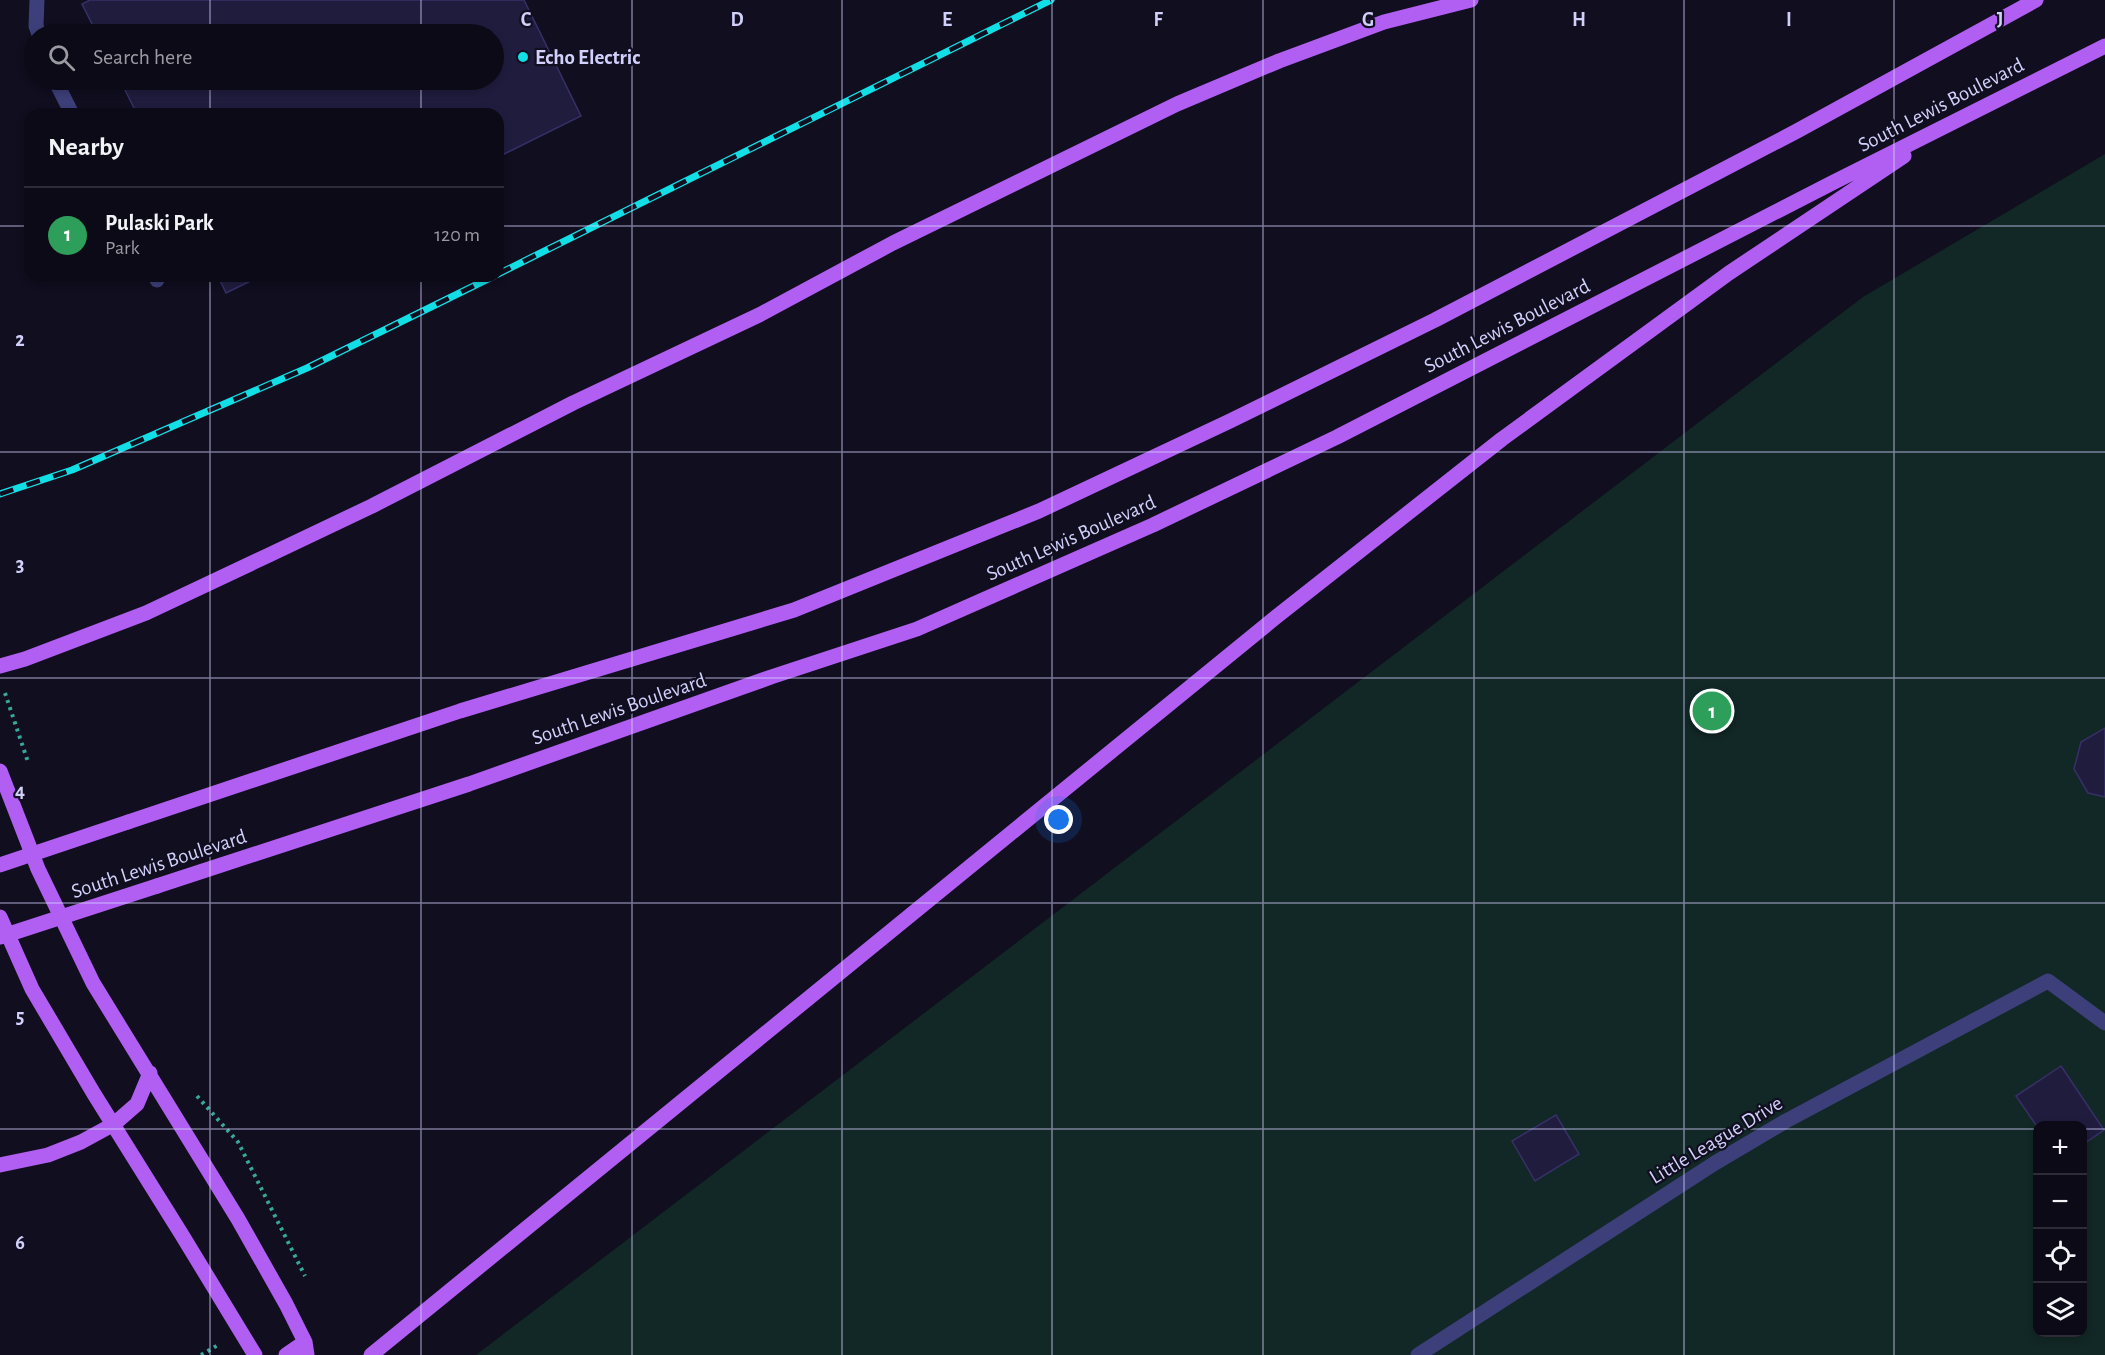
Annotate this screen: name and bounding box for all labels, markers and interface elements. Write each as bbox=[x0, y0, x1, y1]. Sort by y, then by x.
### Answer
text: C bbox=[521, 10, 532, 30]
text: D bbox=[730, 10, 744, 30]
text: E bbox=[942, 10, 952, 30]
text: F bbox=[1153, 10, 1163, 30]
text: G bbox=[1362, 10, 1374, 30]
text: H bbox=[1572, 10, 1586, 30]
text: I bbox=[1786, 10, 1792, 30]
text: J bbox=[1997, 10, 2003, 30]
search box bbox=[24, 24, 504, 90]
icon: search bbox=[45, 41, 78, 74]
text: Search here bbox=[93, 46, 192, 68]
place label: Echo Electric bbox=[535, 47, 640, 68]
marker: Echo Electric bbox=[516, 50, 530, 64]
street label: South Lewis Boulevard bbox=[1855, 54, 2027, 156]
text: Nearby bbox=[48, 134, 124, 160]
text: Pulaski Park bbox=[105, 212, 214, 234]
text: 1 bbox=[64, 225, 71, 245]
text: 120 m bbox=[434, 225, 480, 245]
text: Park bbox=[105, 238, 140, 258]
street label: South Lewis Boulevard bbox=[1421, 275, 1593, 377]
text: 2 bbox=[15, 330, 25, 350]
street label: South Lewis Boulevard bbox=[983, 491, 1159, 585]
text: 3 bbox=[16, 555, 24, 575]
street label: South Lewis Boulevard bbox=[529, 669, 709, 749]
pin: 1 bbox=[1692, 688, 1732, 734]
text: 4 bbox=[15, 781, 25, 801]
your location bbox=[1044, 805, 1073, 834]
street label: South Lewis Boulevard bbox=[69, 826, 249, 902]
text: 5 bbox=[16, 1007, 24, 1027]
street label: Little League Drive bbox=[1646, 1092, 1786, 1188]
map controls bbox=[2033, 1121, 2087, 1337]
button: + bbox=[2033, 1121, 2087, 1175]
button: − bbox=[2033, 1175, 2087, 1229]
button: locate bbox=[2033, 1229, 2087, 1283]
text: 6 bbox=[15, 1233, 25, 1253]
button: layers bbox=[2033, 1283, 2087, 1337]

